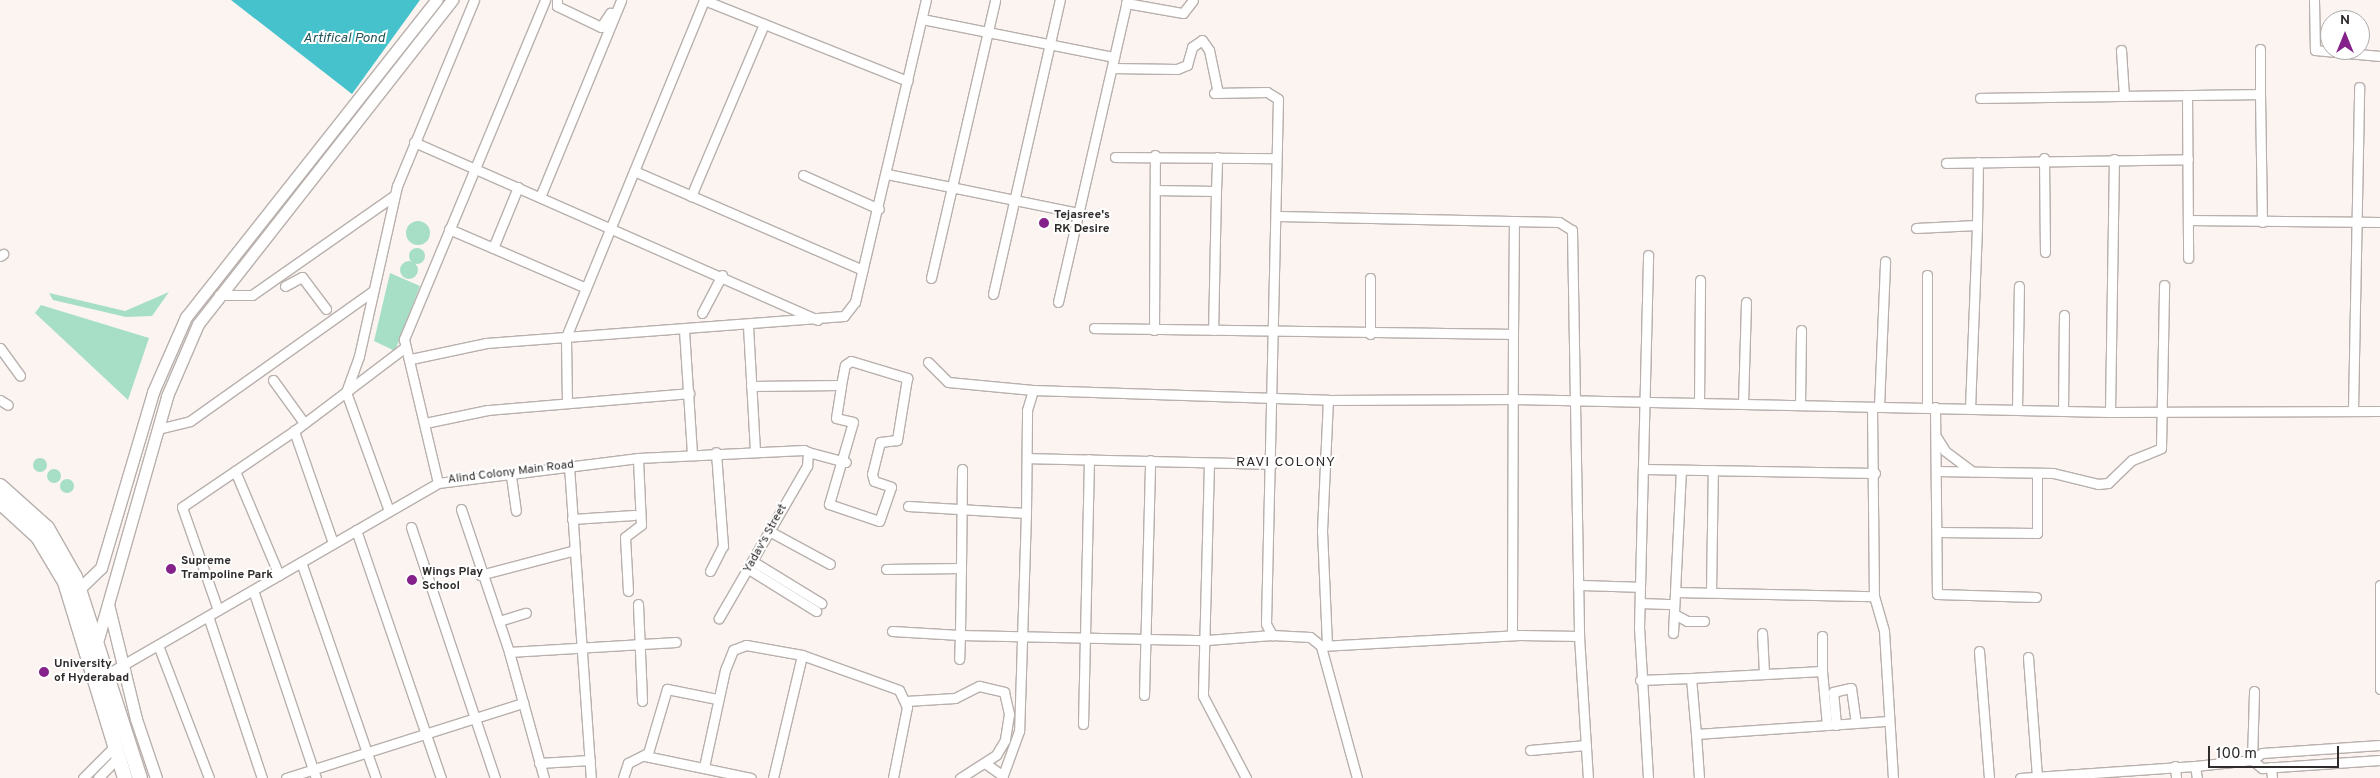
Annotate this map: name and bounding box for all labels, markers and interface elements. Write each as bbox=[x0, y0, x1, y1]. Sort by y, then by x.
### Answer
north arrow bbox=[2320, 10, 2370, 60]
text: N bbox=[2340, 12, 2350, 29]
water label: Artifical Pond bbox=[303, 31, 385, 47]
place label: Tejasree's RK Desire bbox=[1054, 209, 1110, 237]
marker: Tejasree's RK Desire bbox=[1038, 217, 1050, 229]
district label: RAVI COLONY bbox=[1235, 455, 1337, 471]
street label: Alind Colony Main Road bbox=[447, 458, 575, 488]
street label: Yadav's Street bbox=[741, 502, 791, 576]
place label: Supreme Trampoline Park bbox=[181, 555, 273, 583]
marker: Supreme Trampoline Park bbox=[165, 563, 177, 575]
place label: Wings Play School bbox=[422, 566, 483, 594]
marker: Wings Play School bbox=[406, 574, 418, 586]
place label: University of Hyderabad bbox=[54, 658, 129, 686]
marker: University of Hyderabad bbox=[38, 666, 50, 678]
scale bar bbox=[2210, 736, 2341, 768]
text: 100 m bbox=[2216, 745, 2257, 764]

